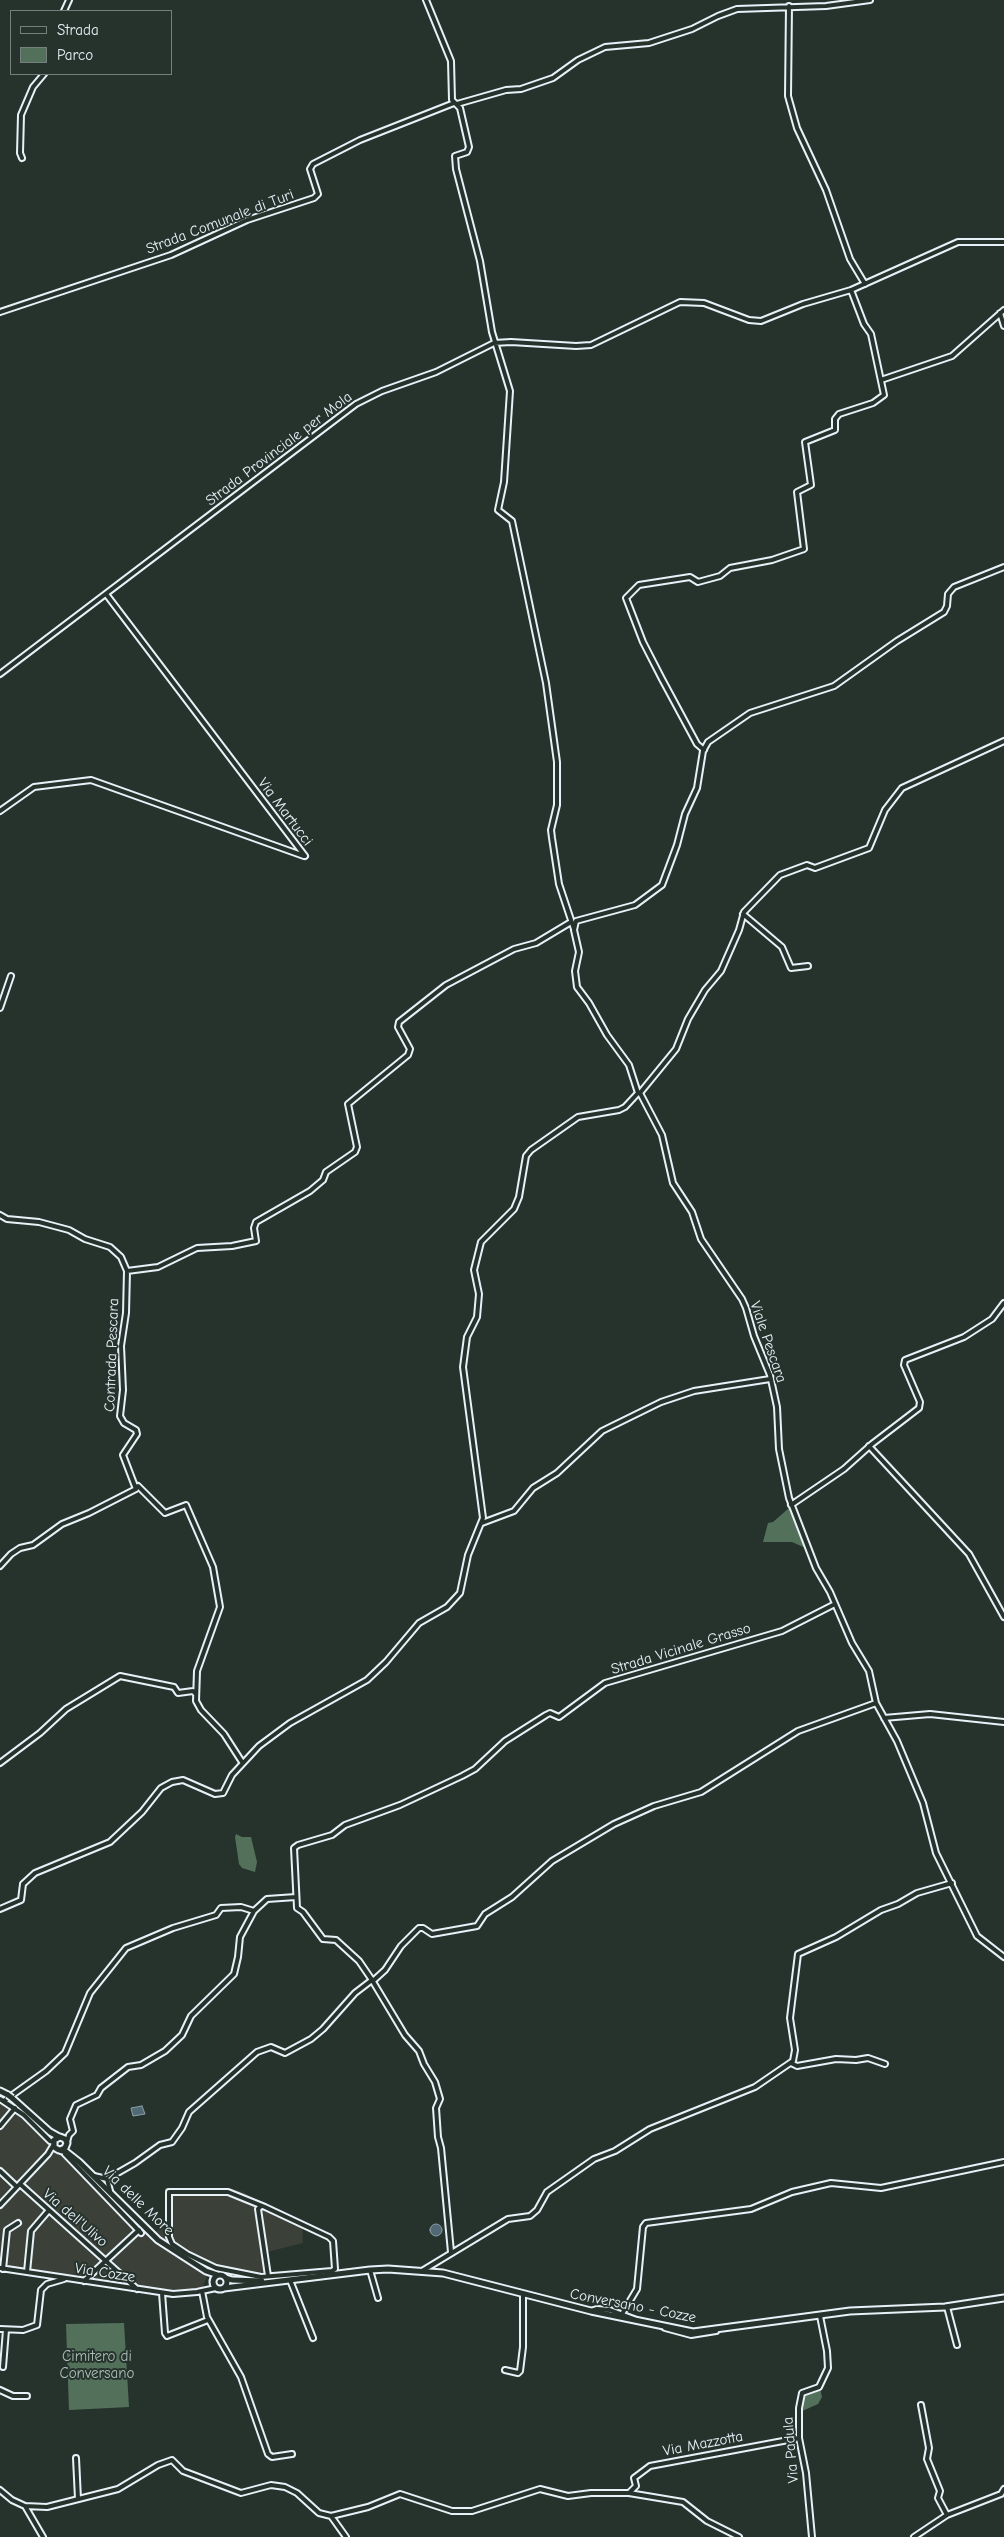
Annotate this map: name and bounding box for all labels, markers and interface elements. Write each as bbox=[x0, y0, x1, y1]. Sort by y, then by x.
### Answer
legend bbox=[10, 10, 172, 75]
text: Strada bbox=[57, 21, 99, 39]
text: Parco bbox=[57, 46, 93, 64]
street label: Strada Comunale di Turi bbox=[144, 185, 296, 259]
street label: Strada Provinciale per Mola bbox=[202, 388, 356, 510]
street label: Via Martucci bbox=[254, 775, 316, 849]
street label: Contrada Pescara bbox=[101, 1298, 123, 1412]
street label: Viale Pescara bbox=[746, 1299, 790, 1385]
street label: Strada Vicinale Grasso bbox=[609, 1619, 753, 1679]
street label: Via delle More bbox=[98, 2162, 178, 2240]
street label: Via dell'Ulivo bbox=[39, 2185, 111, 2251]
street label: Via Cozze bbox=[73, 2259, 137, 2287]
street label: Conversano - Cozze bbox=[568, 2285, 698, 2327]
park label: Cimitero di Conversano bbox=[59, 2348, 135, 2383]
street label: Via Padula bbox=[779, 2416, 803, 2484]
street label: Via Mazzotta bbox=[662, 2427, 744, 2461]

